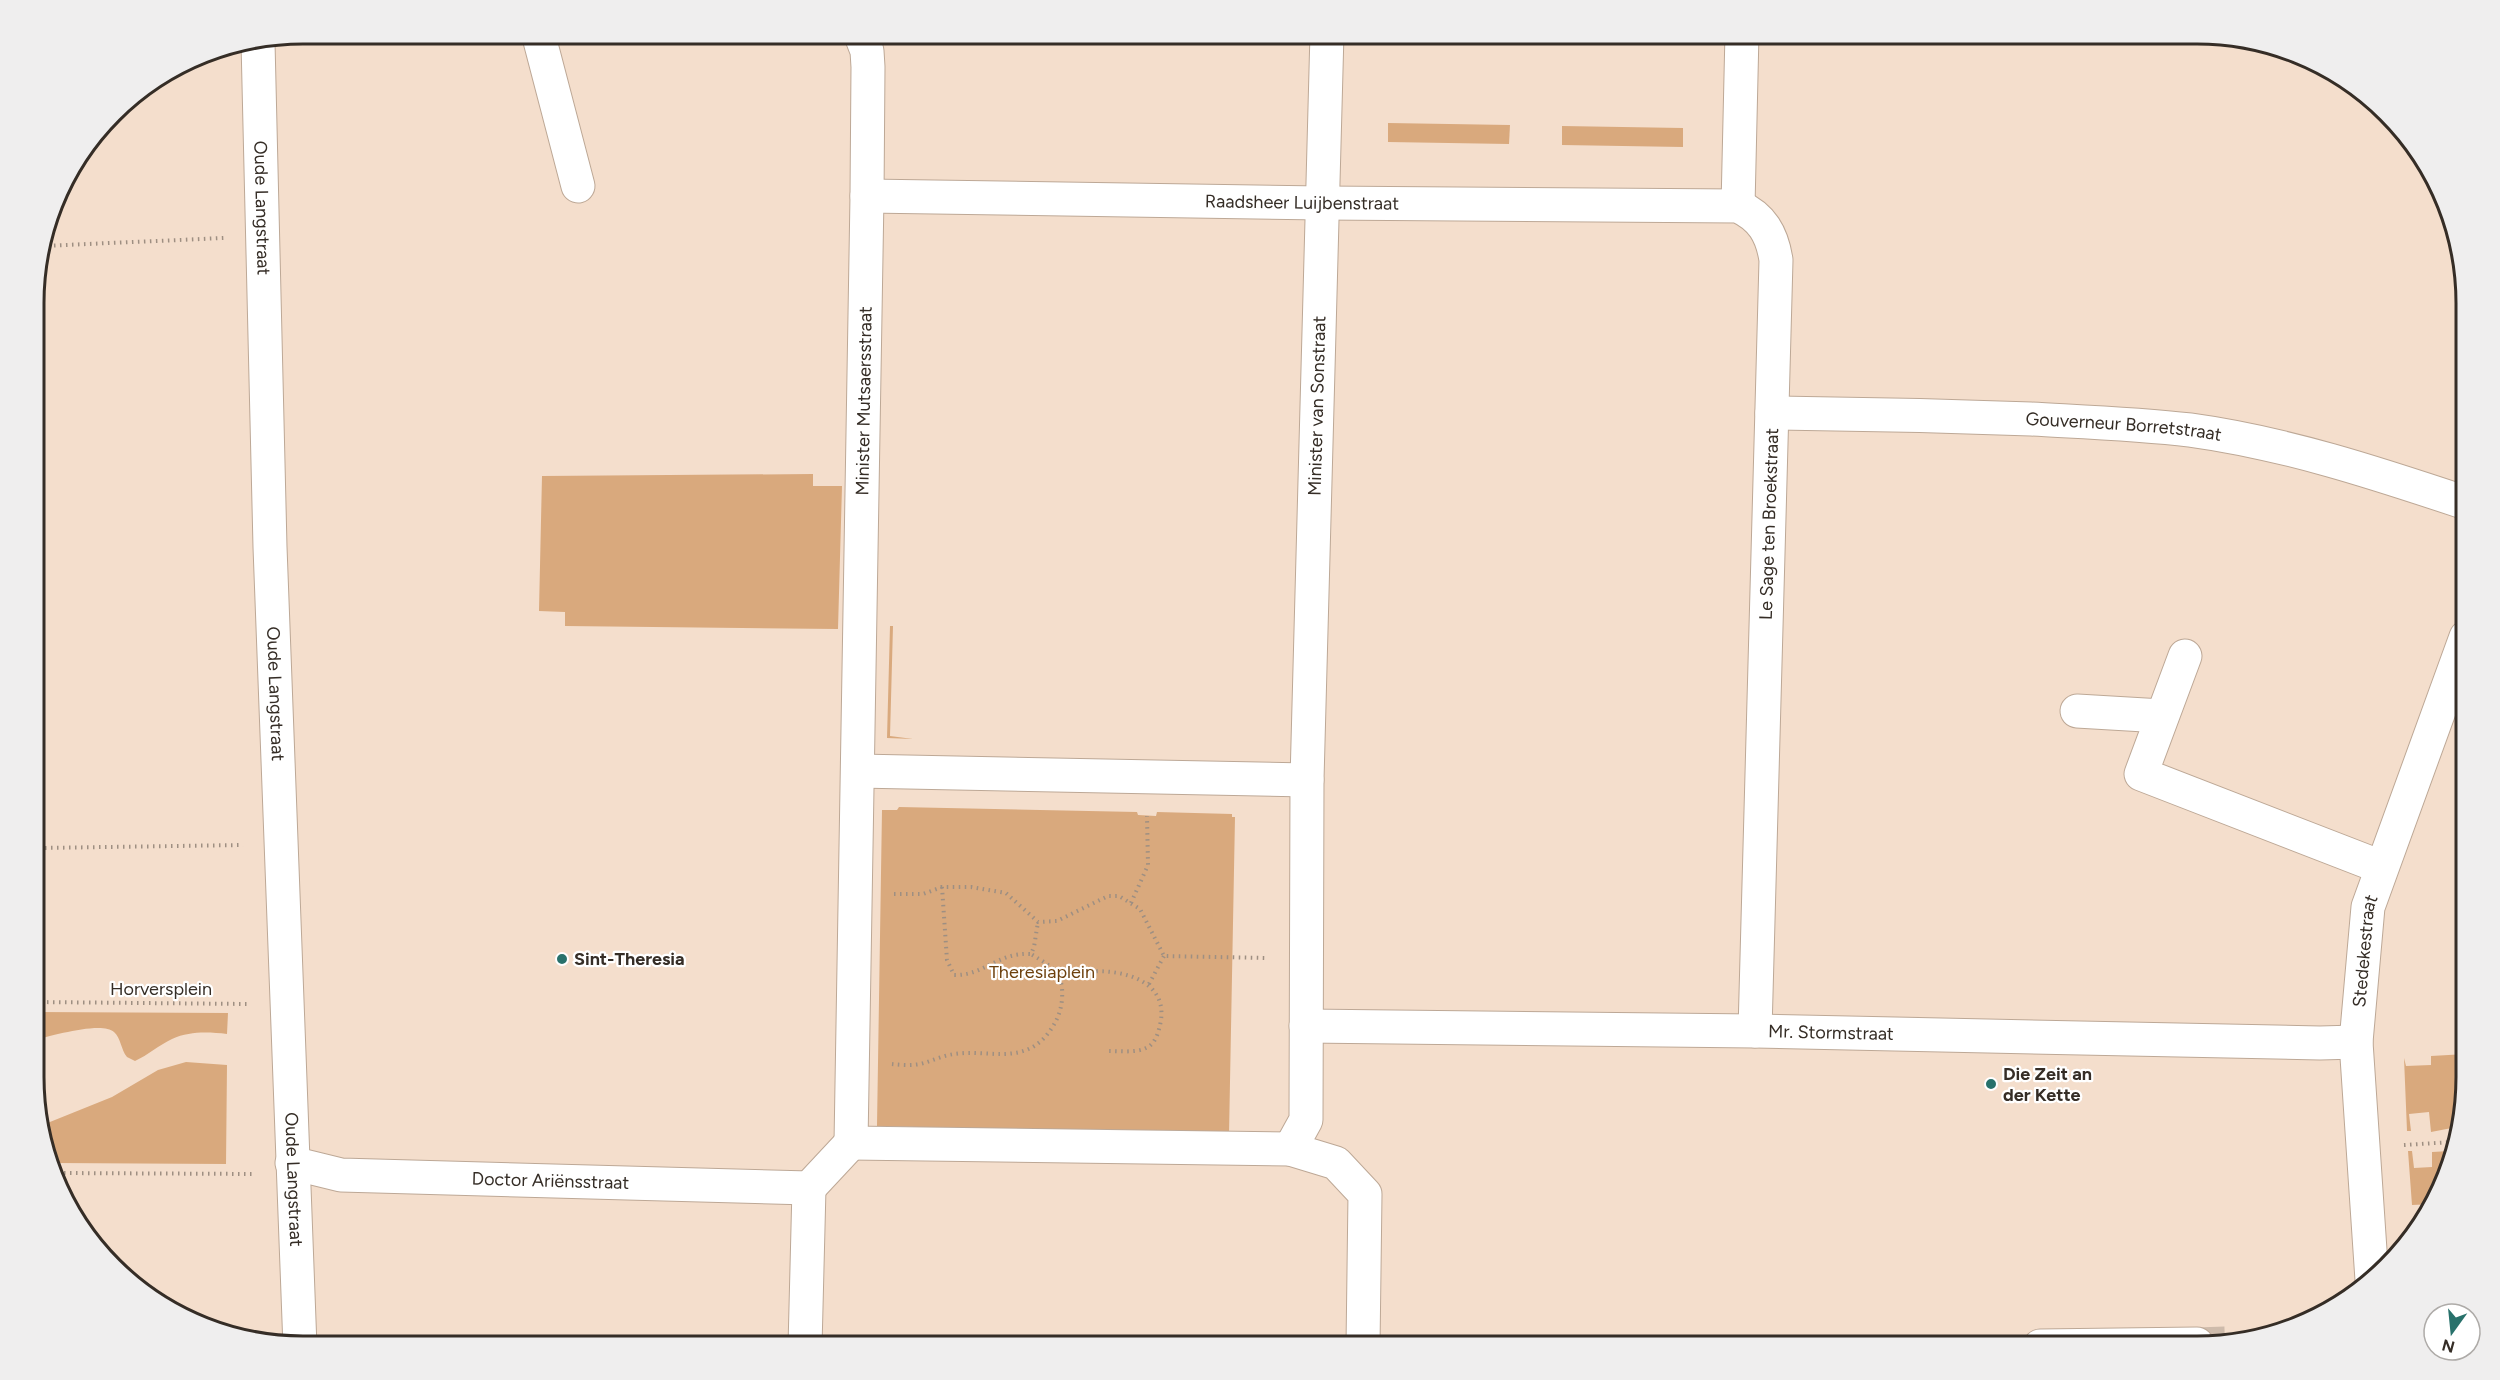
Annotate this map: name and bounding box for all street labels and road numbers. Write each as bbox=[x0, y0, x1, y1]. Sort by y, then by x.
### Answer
street label: Oude Langstraat bbox=[249, 140, 275, 276]
street label: Raadsheer Luijbenstraat bbox=[1205, 190, 1399, 215]
street label: Minister Mutsaersstraat bbox=[851, 306, 877, 496]
street label: Minister van Sonstraat bbox=[1304, 315, 1330, 496]
street label: Gouverneur Borretstraat bbox=[2025, 408, 2223, 446]
street label: Le Sage ten Broekstraat bbox=[1755, 427, 1783, 620]
street label: Oude Langstraat bbox=[262, 626, 289, 762]
street label: Stedekestraat bbox=[2348, 891, 2383, 1008]
street label: Horversplein bbox=[110, 978, 212, 1000]
street label: Mr. Stormstraat bbox=[1768, 1020, 1894, 1045]
street label: Oude Langstraat bbox=[280, 1112, 307, 1247]
street label: Doctor Ariënsstraat bbox=[471, 1168, 630, 1194]

